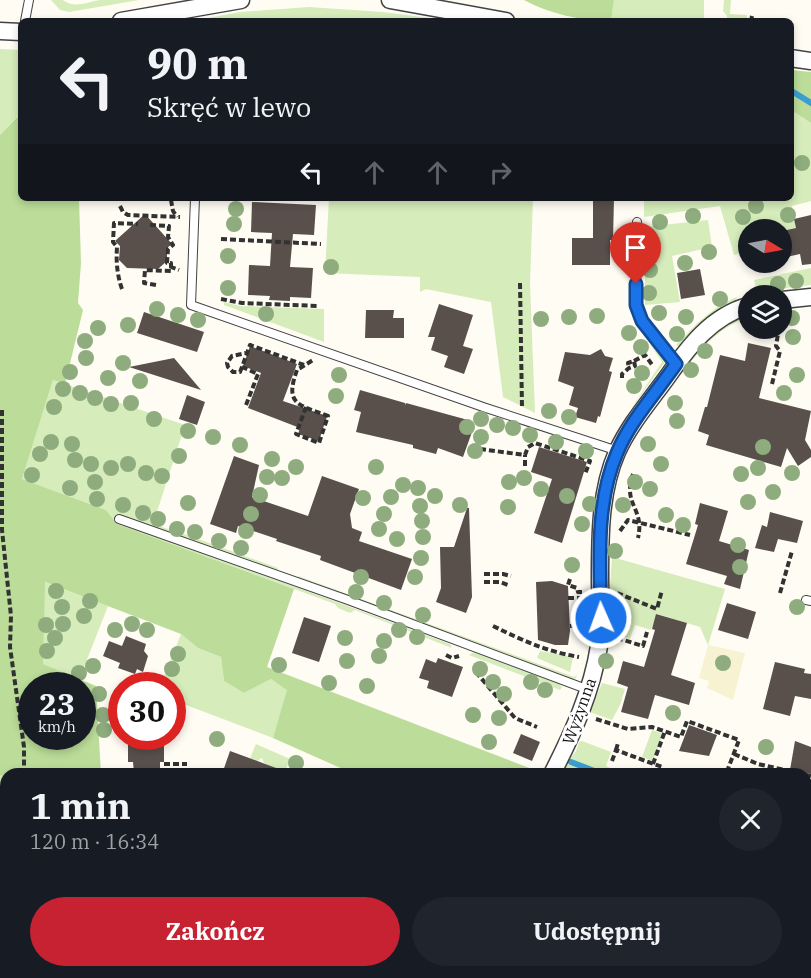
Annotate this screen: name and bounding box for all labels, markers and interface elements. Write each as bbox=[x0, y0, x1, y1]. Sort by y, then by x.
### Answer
text: 90 m bbox=[147, 36, 248, 91]
icon: left bbox=[48, 42, 126, 120]
text: Skręć w lewo bbox=[147, 89, 311, 124]
icon: left bbox=[295, 156, 328, 189]
icon: ahead bbox=[358, 156, 391, 189]
icon: ahead bbox=[421, 156, 454, 189]
icon: right bbox=[484, 156, 517, 189]
north arrow bbox=[738, 219, 792, 273]
map controls bbox=[738, 219, 792, 339]
pin bbox=[610, 222, 661, 284]
icon: arrive bbox=[619, 231, 652, 264]
button: layers bbox=[738, 285, 792, 339]
position arrow bbox=[569, 586, 633, 650]
speed limit sign: 30 bbox=[108, 672, 186, 750]
street label: Wyżynna bbox=[558, 675, 600, 747]
text: 23 bbox=[39, 684, 75, 723]
text: km/h bbox=[38, 717, 76, 736]
text: 1 min bbox=[30, 782, 131, 829]
button: close bbox=[719, 788, 782, 851]
text: 120 m · 16:34 bbox=[30, 828, 159, 855]
button: Zakończ bbox=[30, 897, 400, 966]
button: Udostępnij bbox=[412, 897, 782, 966]

